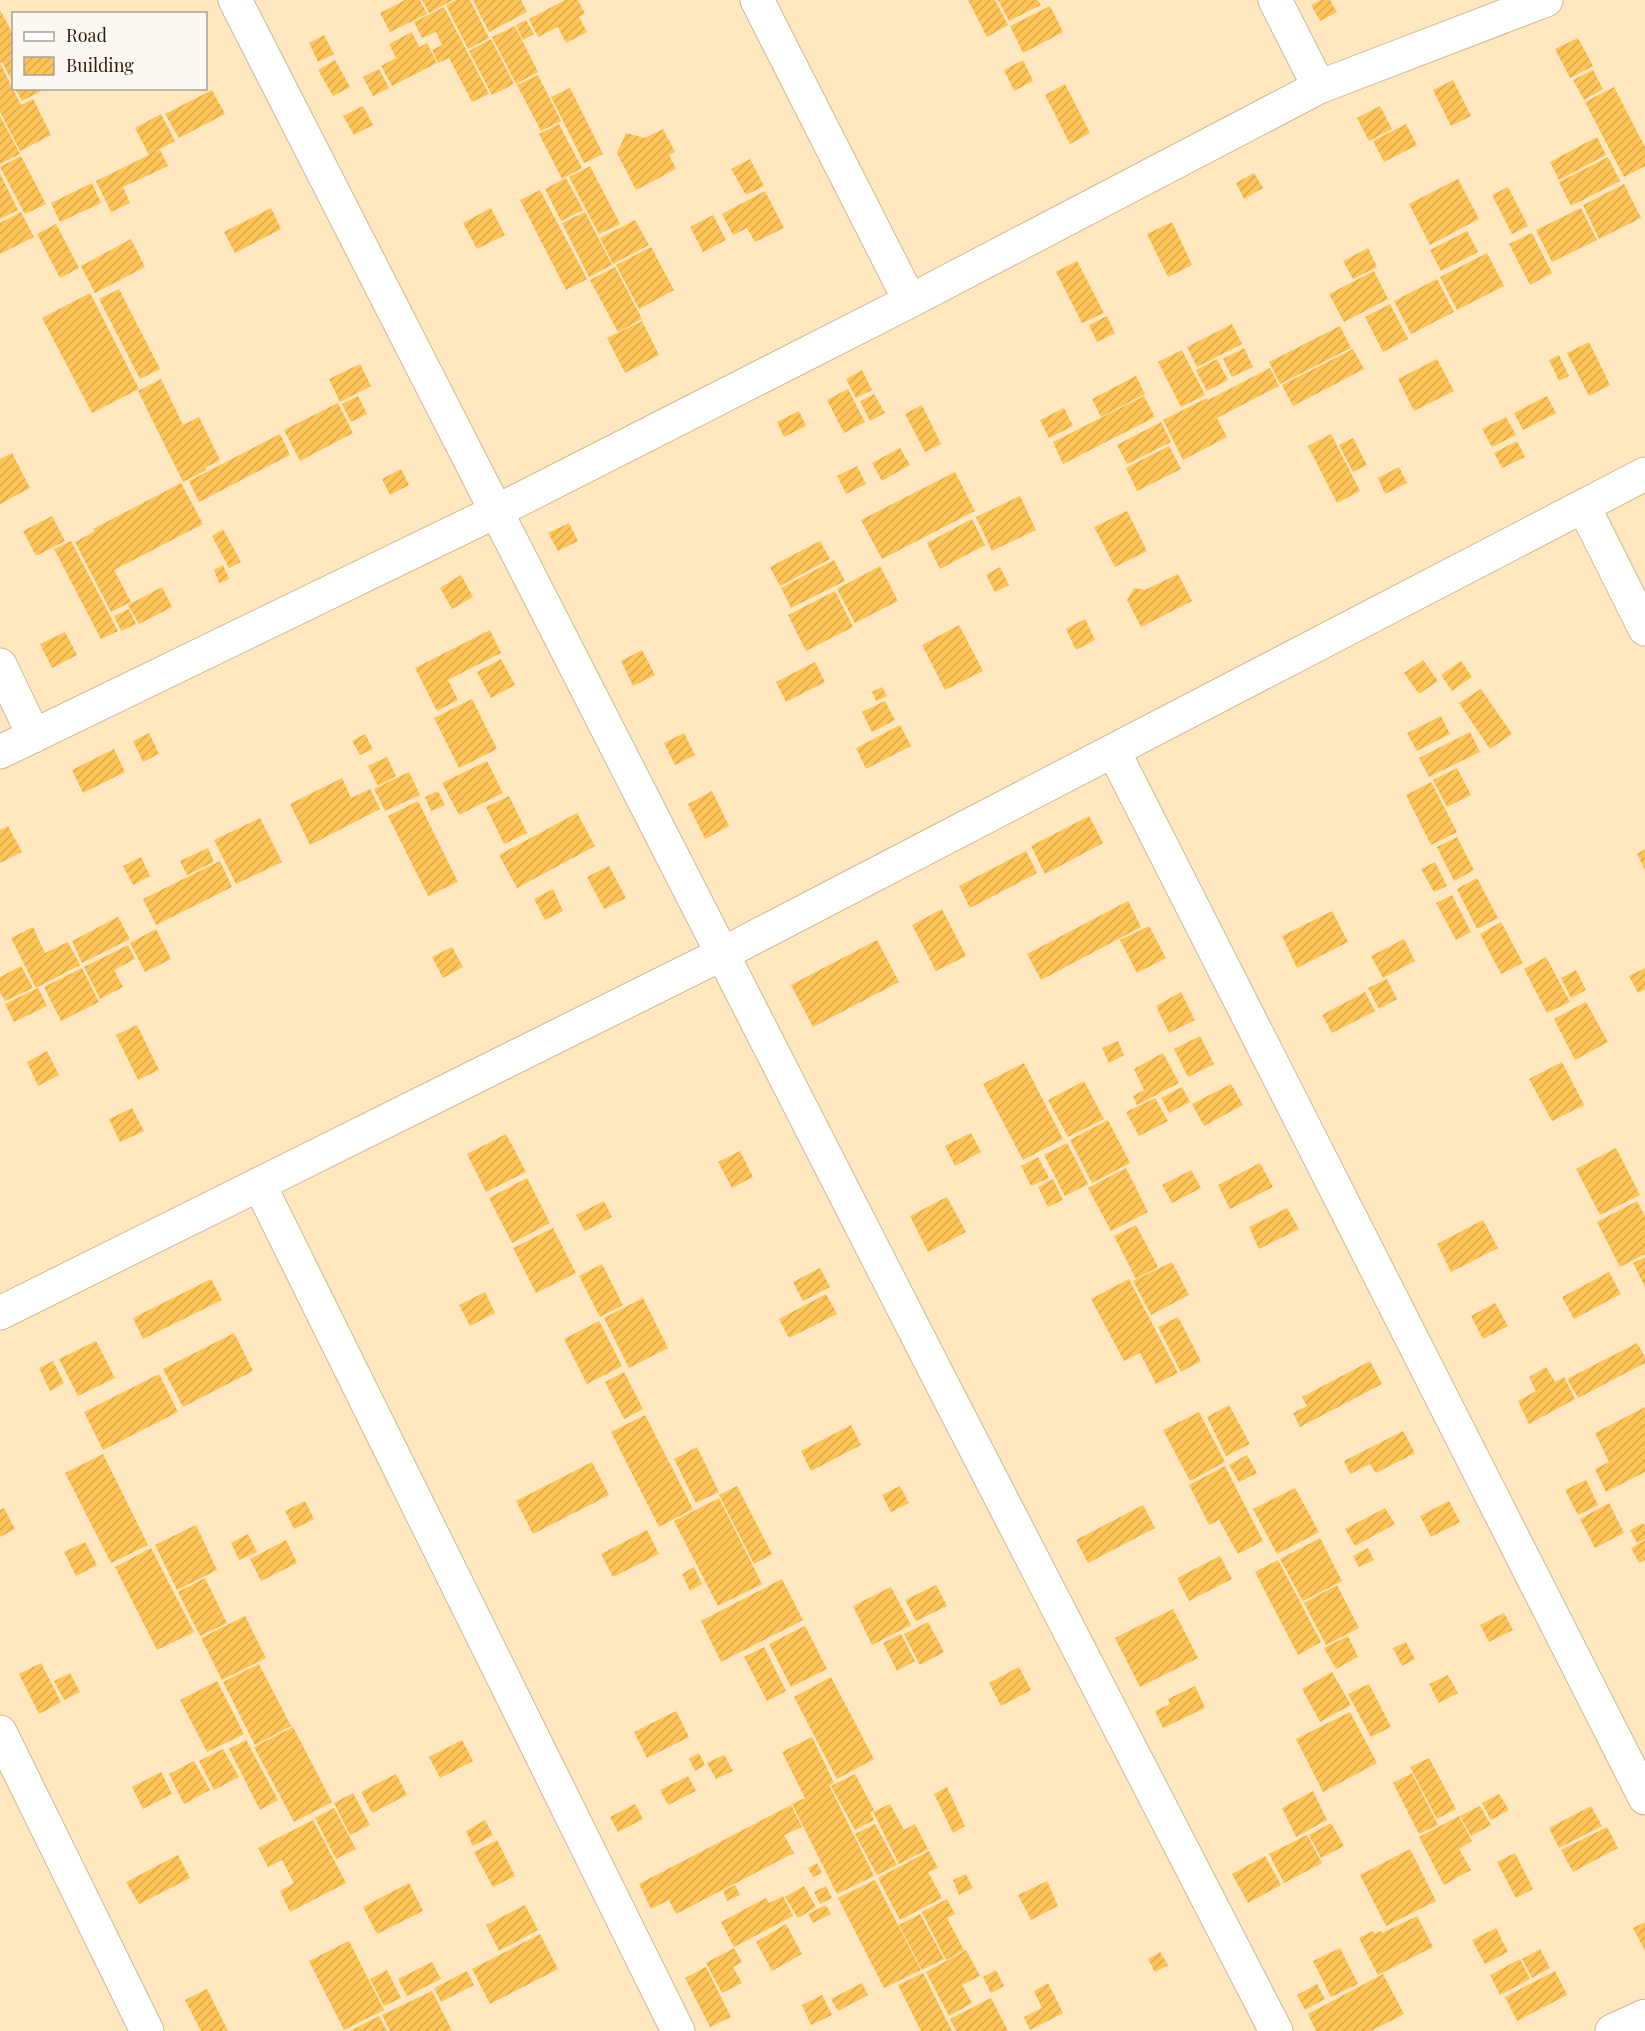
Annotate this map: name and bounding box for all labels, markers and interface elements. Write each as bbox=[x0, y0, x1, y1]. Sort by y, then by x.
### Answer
legend bbox=[12, 12, 207, 90]
text: Road bbox=[66, 23, 107, 47]
text: Building bbox=[66, 53, 134, 77]

